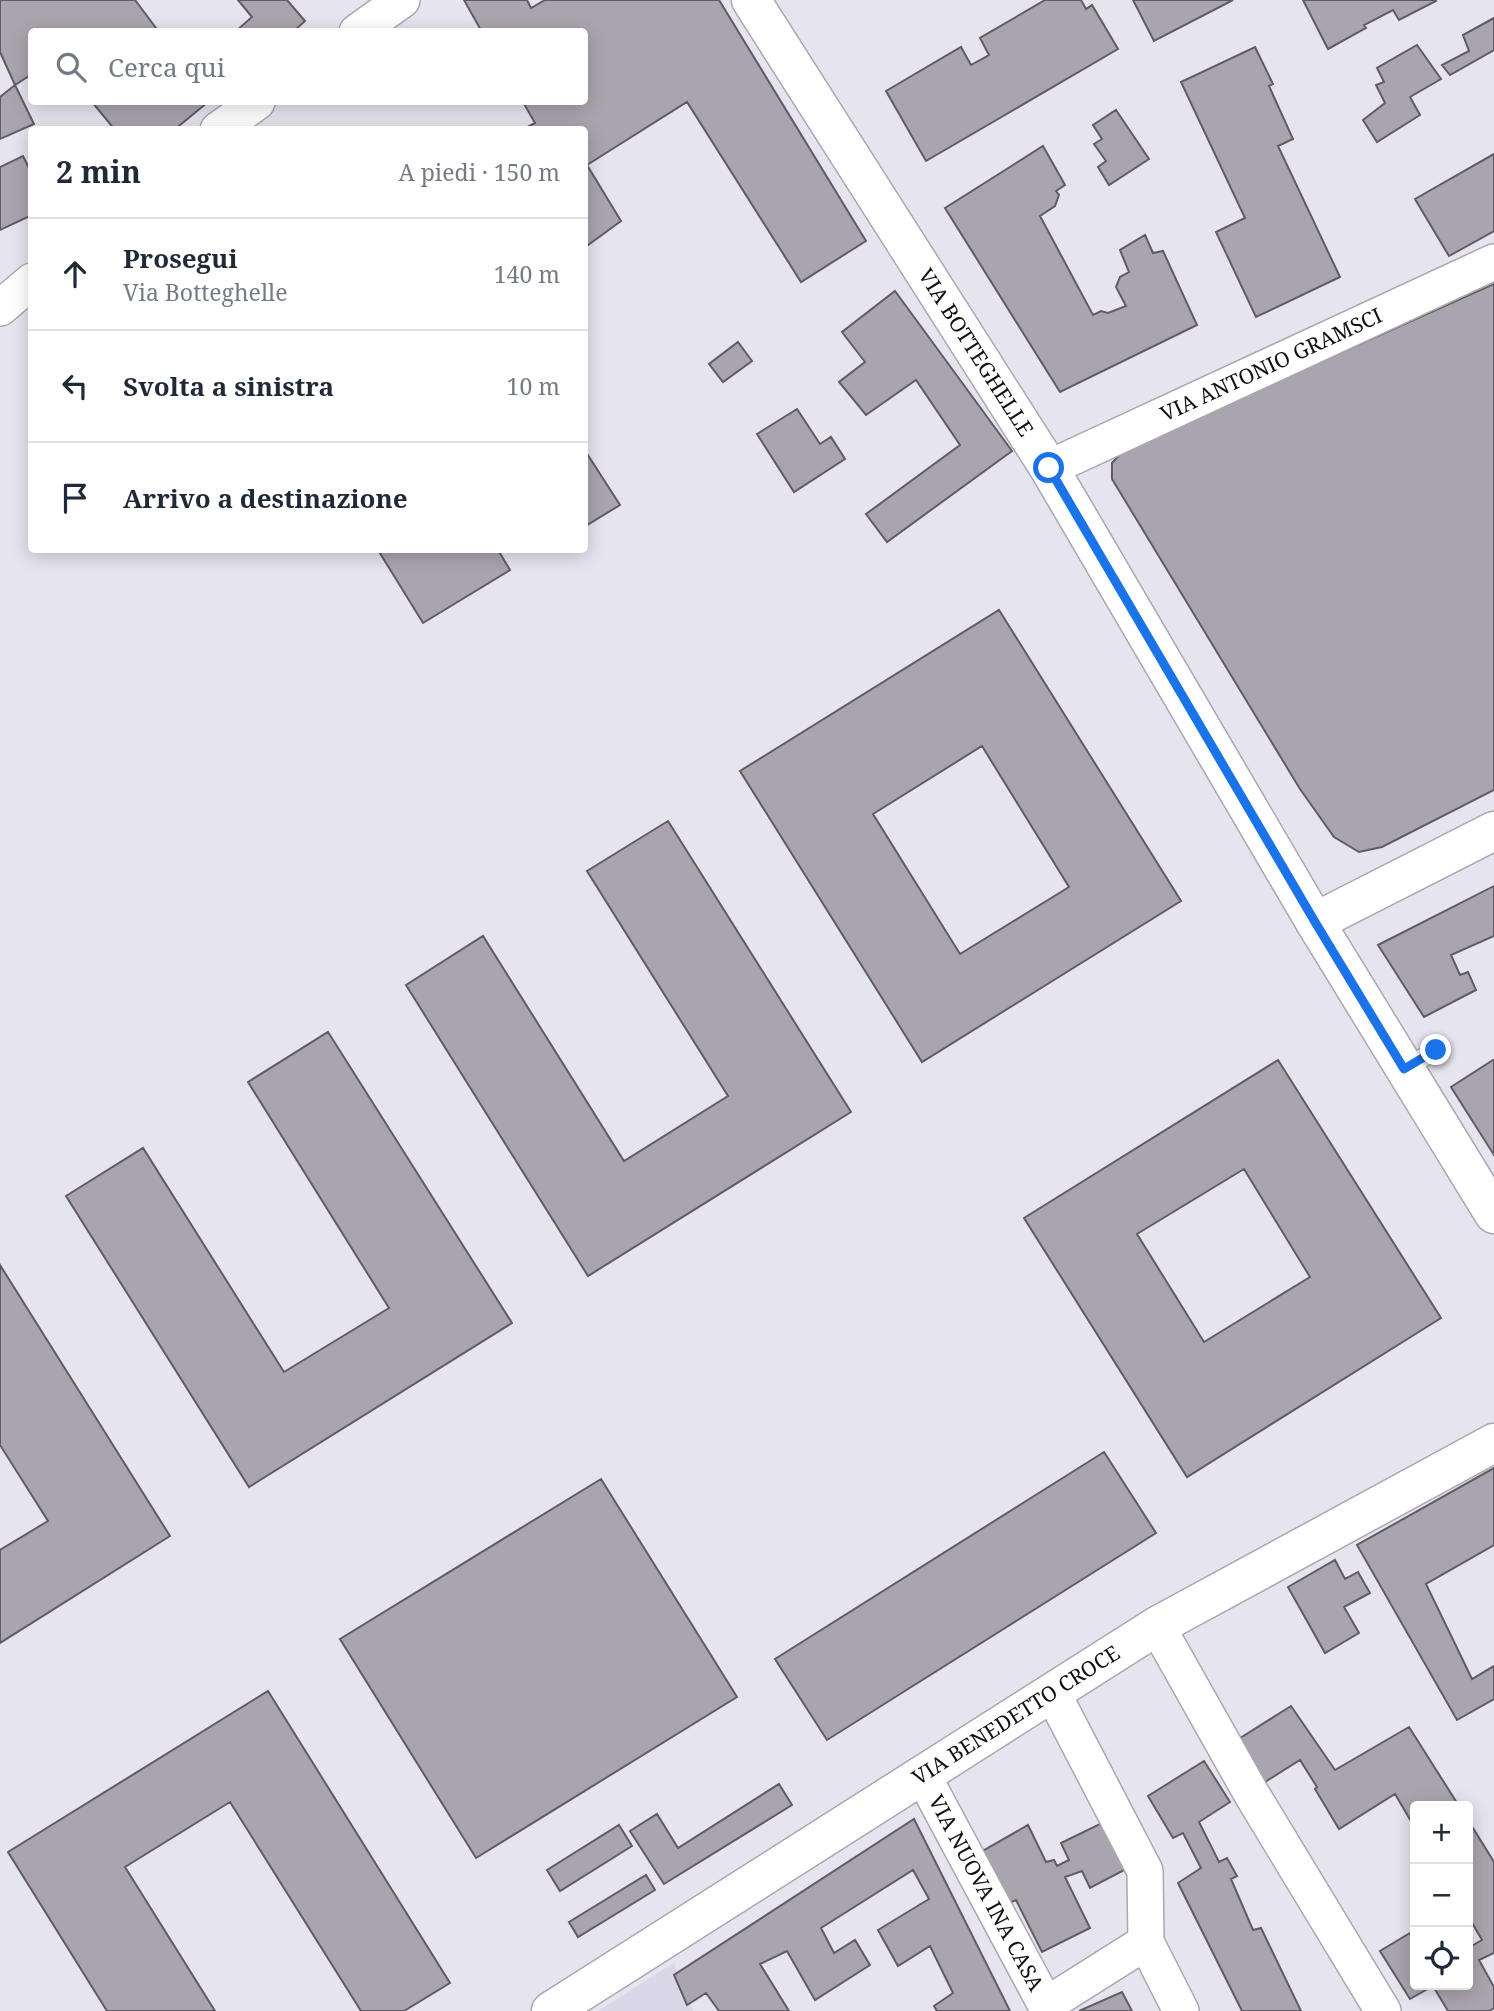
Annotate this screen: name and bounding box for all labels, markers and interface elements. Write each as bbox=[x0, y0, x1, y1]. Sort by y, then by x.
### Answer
search box bbox=[28, 28, 588, 105]
icon: search bbox=[52, 48, 90, 86]
text: Cerca qui bbox=[108, 49, 225, 85]
text: 2 min bbox=[56, 151, 141, 192]
text: A piedi · 150 m bbox=[399, 156, 560, 188]
text: Prosegui bbox=[123, 240, 238, 276]
icon: ahead bbox=[56, 255, 94, 293]
text: 140 m bbox=[494, 258, 560, 290]
street label: VIA BOTTEGHELLE bbox=[912, 263, 1040, 441]
text: Via Botteghelle bbox=[123, 276, 287, 308]
street label: VIA ANTONIO GRAMSCI bbox=[1156, 301, 1386, 428]
icon: left bbox=[56, 367, 94, 405]
text: Svolta a sinistra bbox=[123, 368, 334, 404]
text: 10 m bbox=[507, 370, 560, 402]
route start bbox=[1033, 452, 1064, 483]
icon: arrive bbox=[56, 479, 94, 517]
text: Arrivo a destinazione bbox=[123, 480, 408, 516]
route end bbox=[1420, 1034, 1451, 1065]
street label: VIA BENEDETTO CROCE bbox=[906, 1638, 1125, 1791]
street label: VIA NUOVA INA CASA bbox=[923, 1789, 1051, 1996]
map controls bbox=[1410, 1801, 1473, 1990]
button: + bbox=[1410, 1801, 1473, 1864]
button: − bbox=[1410, 1864, 1473, 1927]
button: locate bbox=[1410, 1927, 1473, 1990]

